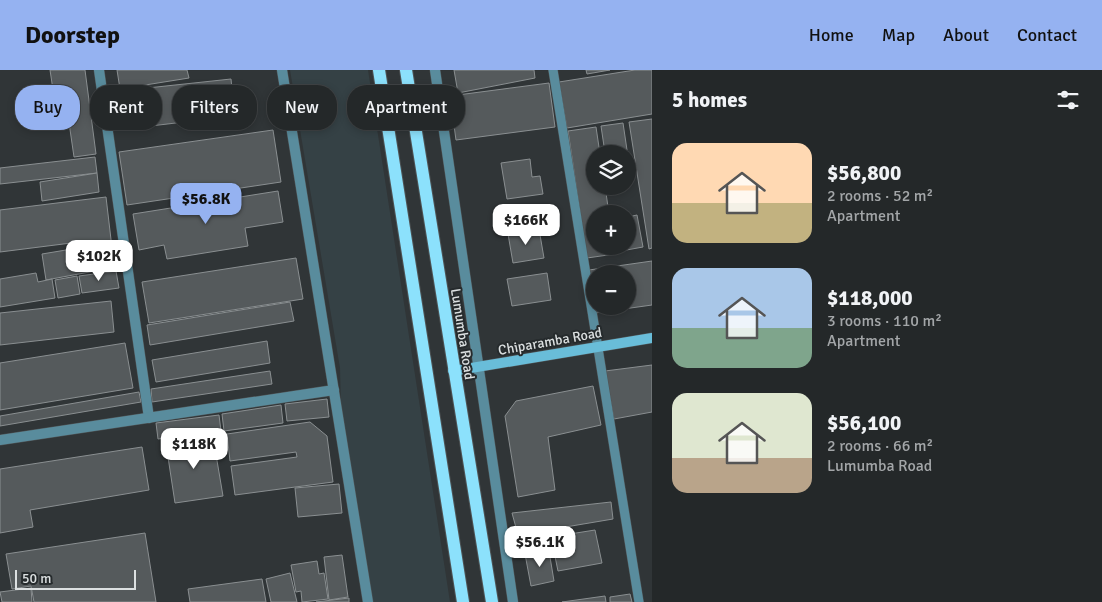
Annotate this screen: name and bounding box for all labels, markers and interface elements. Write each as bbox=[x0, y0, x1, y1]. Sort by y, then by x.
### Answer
text: Doorstep bbox=[25, 20, 120, 50]
text: Home bbox=[809, 24, 854, 46]
text: Map bbox=[882, 24, 915, 46]
text: About bbox=[943, 24, 989, 46]
text: Contact bbox=[1017, 24, 1077, 46]
chip: Buy bbox=[15, 85, 80, 130]
chip: Rent bbox=[90, 85, 162, 130]
chip: Filters bbox=[172, 85, 257, 130]
chip: New bbox=[267, 85, 337, 130]
chip: Apartment bbox=[347, 85, 465, 130]
icon: filters bbox=[1054, 86, 1082, 114]
text: 5 homes bbox=[672, 87, 747, 113]
map controls bbox=[586, 145, 636, 315]
button: layers bbox=[586, 145, 636, 195]
text: $56,800 bbox=[827, 160, 901, 186]
icon: home bbox=[712, 163, 772, 223]
pin: $56.8K bbox=[165, 182, 247, 225]
text: 2 rooms · 52 m² bbox=[827, 186, 933, 206]
text: $56.8K bbox=[181, 189, 231, 209]
pin: $166K bbox=[491, 204, 561, 246]
button: + bbox=[586, 205, 636, 255]
text: Apartment bbox=[827, 206, 900, 226]
text: $166K bbox=[504, 210, 548, 230]
pin: $102K bbox=[64, 240, 134, 282]
text: $102K bbox=[77, 246, 121, 266]
button: − bbox=[586, 265, 636, 315]
text: $118,000 bbox=[827, 285, 913, 311]
street label: Lumumba Road bbox=[447, 287, 478, 381]
icon: home bbox=[712, 288, 772, 348]
text: 3 rooms · 110 m² bbox=[827, 311, 942, 331]
street label: Chiparamba Road bbox=[497, 324, 603, 359]
text: Apartment bbox=[827, 331, 900, 351]
text: $56,100 bbox=[827, 410, 901, 436]
icon: home bbox=[712, 413, 772, 473]
pin: $118K bbox=[159, 428, 229, 470]
text: $118K bbox=[172, 434, 216, 454]
text: 2 rooms · 66 m² bbox=[827, 436, 933, 456]
text: Lumumba Road bbox=[827, 456, 932, 476]
pin: $56.1K bbox=[499, 526, 581, 568]
text: $56.1K bbox=[515, 532, 565, 552]
scale bar bbox=[15, 567, 136, 590]
text: 50 m bbox=[22, 570, 51, 587]

